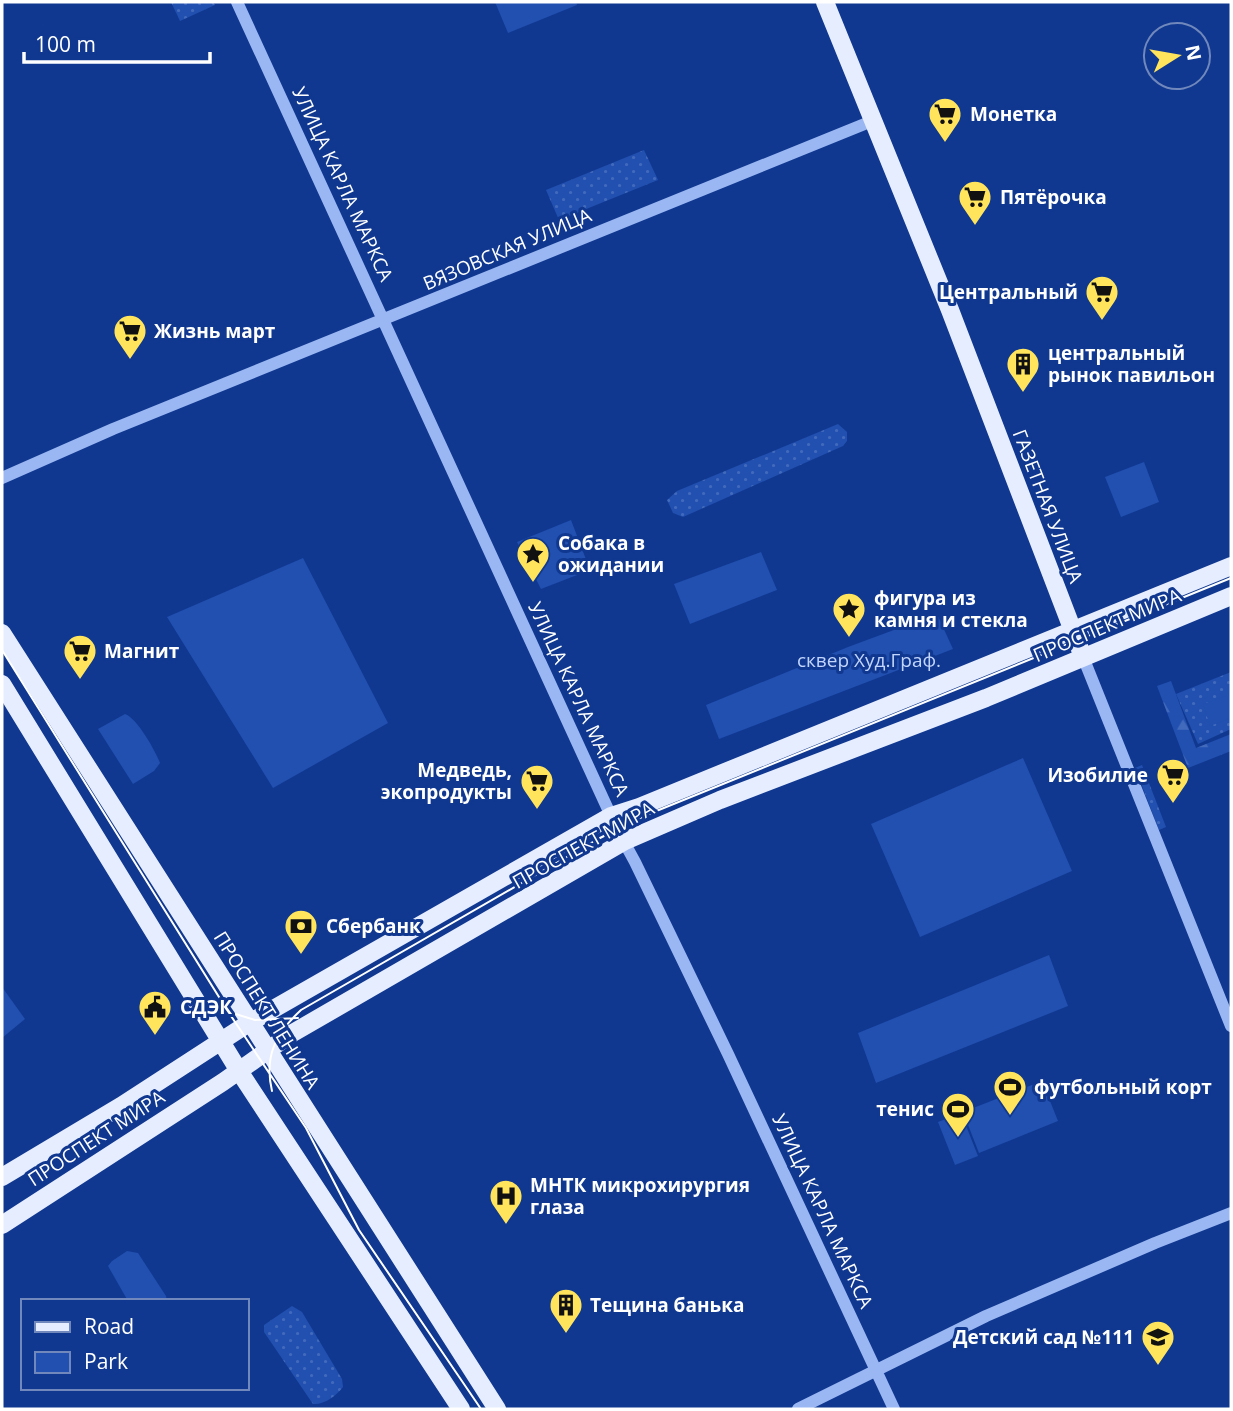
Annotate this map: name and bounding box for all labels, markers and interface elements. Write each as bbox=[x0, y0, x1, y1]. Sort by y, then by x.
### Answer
scale bar bbox=[24, 21, 210, 65]
north arrow bbox=[1142, 21, 1212, 91]
text: 100 m bbox=[35, 30, 96, 58]
text: N bbox=[1179, 43, 1208, 63]
street label: УЛИЦА КАРЛА МАРКСА bbox=[286, 82, 400, 286]
supermarket icon: Монетка bbox=[926, 95, 964, 144]
place label: Монетка bbox=[970, 101, 1057, 127]
supermarket icon: Пятёрочка bbox=[956, 178, 994, 227]
place label: Пятёрочка bbox=[1000, 184, 1107, 210]
street label: ВЯЗОВСКАЯ УЛИЦА bbox=[419, 202, 595, 296]
supermarket icon: Центральный bbox=[1083, 273, 1121, 322]
place label: Центральный bbox=[939, 279, 1078, 305]
supermarket icon: Жизнь март bbox=[111, 312, 149, 361]
place label: Жизнь март bbox=[154, 318, 276, 344]
place label: центральный рынок павильон bbox=[1048, 340, 1215, 388]
building icon: центральный рынок павильон bbox=[1004, 345, 1042, 394]
street label: ГАЗЕТНАЯ УЛИЦА bbox=[1007, 425, 1089, 587]
place label: Собака в ожидании bbox=[558, 530, 664, 578]
place icon: Собака в ожидании bbox=[514, 535, 552, 584]
street label: ПРОСПЕКТ МИРА bbox=[1029, 582, 1185, 668]
place label: фигура из камня и стекла bbox=[874, 585, 1028, 633]
place icon: фигура из камня и стекла bbox=[830, 590, 868, 639]
street label: УЛИЦА КАРЛА МАРКСА bbox=[522, 597, 636, 801]
supermarket icon: Магнит bbox=[61, 632, 99, 681]
place label: Магнит bbox=[104, 638, 180, 664]
park label: сквер Худ.Граф. bbox=[797, 647, 941, 673]
supermarket icon: Изобилие bbox=[1154, 756, 1192, 805]
place label: Медведь, экопродукты bbox=[381, 757, 512, 805]
supermarket icon: Медведь, экопродукты bbox=[518, 762, 556, 811]
place label: Изобилие bbox=[1047, 762, 1148, 788]
street label: ПРОСПЕКТ МИРА bbox=[507, 795, 659, 895]
bank icon: Сбербанк bbox=[282, 907, 320, 956]
place label: Сбербанк bbox=[326, 913, 421, 939]
street label: ПРОСПЕКТ ЛЕНИНА bbox=[208, 926, 326, 1094]
public building icon: СДЭК bbox=[136, 988, 174, 1037]
place label: СДЭК bbox=[180, 994, 232, 1020]
sports icon: футбольный корт bbox=[991, 1068, 1029, 1117]
place label: футбольный корт bbox=[1034, 1074, 1212, 1100]
street label: ПРОСПЕКТ МИРА bbox=[23, 1084, 169, 1192]
sports icon: тенис bbox=[939, 1090, 977, 1139]
place label: тенис bbox=[876, 1096, 934, 1122]
street label: УЛИЦА КАРЛА МАРКСА bbox=[766, 1109, 880, 1313]
place label: МНТК микрохирургия глаза bbox=[530, 1172, 750, 1220]
hospital icon: МНТК микрохирургия глаза bbox=[487, 1177, 525, 1226]
building icon: Тещина банька bbox=[547, 1286, 585, 1335]
place label: Тещина банька bbox=[590, 1292, 744, 1318]
legend bbox=[21, 1299, 248, 1390]
text: Road bbox=[84, 1312, 134, 1340]
school or university icon: Детский сад №111 bbox=[1139, 1318, 1177, 1367]
place label: Детский сад №111 bbox=[953, 1324, 1134, 1350]
text: Park bbox=[84, 1347, 128, 1375]

